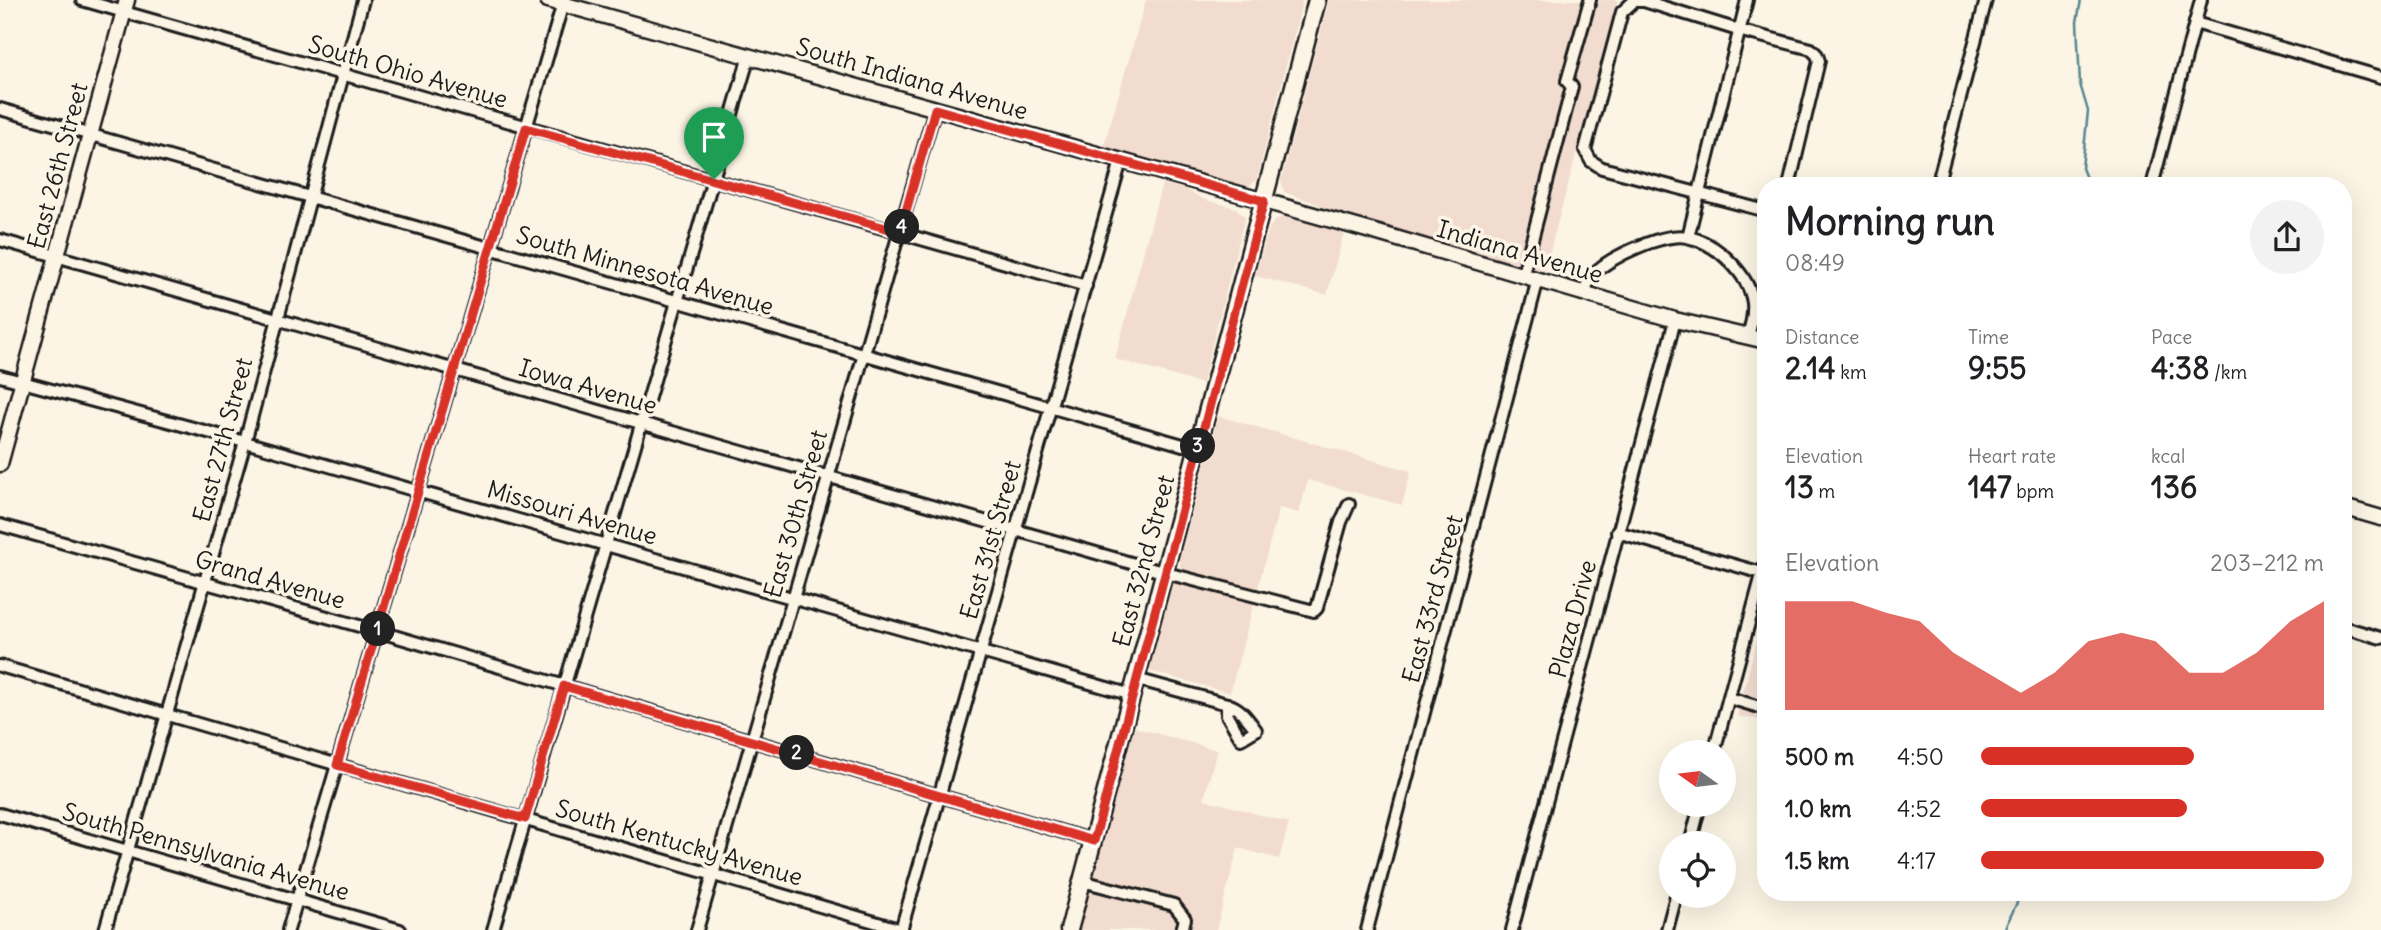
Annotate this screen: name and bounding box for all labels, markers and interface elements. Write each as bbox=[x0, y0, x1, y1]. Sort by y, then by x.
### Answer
street label: South Ohio Avenue bbox=[305, 28, 511, 114]
street label: South Indiana Avenue bbox=[793, 31, 1032, 125]
street label: East 26th Street bbox=[20, 79, 94, 252]
pin bbox=[684, 107, 744, 179]
icon: arrive bbox=[695, 118, 733, 156]
text: Morning run bbox=[1785, 198, 1995, 245]
button: share bbox=[2250, 200, 2324, 274]
pin: 4 bbox=[884, 210, 920, 244]
street label: Indiana Avenue bbox=[1434, 213, 1607, 289]
text: 4 bbox=[896, 214, 907, 238]
street label: South Minnesota Avenue bbox=[513, 219, 777, 321]
text: 08:49 bbox=[1785, 248, 1845, 277]
text: Distance bbox=[1785, 325, 1859, 349]
text: Time bbox=[1968, 325, 2009, 349]
text: Pace bbox=[2151, 325, 2192, 349]
text: 2.14 bbox=[1785, 349, 1836, 387]
text: 9:55 bbox=[1968, 349, 2027, 387]
text: 4:38 bbox=[2151, 349, 2209, 387]
street label: Iowa Avenue bbox=[516, 352, 661, 420]
street label: East 27th Street bbox=[186, 354, 258, 525]
text: km bbox=[1836, 360, 1867, 384]
text: /km bbox=[2209, 360, 2247, 384]
street label: East 30th Street bbox=[757, 426, 833, 601]
pin: 3 bbox=[1180, 428, 1216, 464]
text: 3 bbox=[1192, 433, 1203, 457]
text: Elevation bbox=[1785, 444, 1863, 468]
text: Heart rate bbox=[1968, 444, 2056, 468]
text: kcal bbox=[2151, 444, 2185, 468]
street label: East 31st Street bbox=[953, 457, 1027, 623]
text: 13 bbox=[1785, 468, 1814, 506]
text: 147 bbox=[1968, 468, 2012, 506]
text: 136 bbox=[2151, 468, 2197, 506]
street label: East 32nd Street bbox=[1106, 471, 1180, 650]
street label: Missouri Avenue bbox=[484, 473, 661, 551]
text: m bbox=[1814, 479, 1835, 503]
text: bpm bbox=[2012, 479, 2054, 503]
street label: East 33rd Street bbox=[1395, 511, 1469, 686]
street label: Grand Avenue bbox=[192, 543, 349, 615]
text: Elevation bbox=[1785, 548, 1879, 577]
text: 203–212 m bbox=[2210, 548, 2324, 577]
street label: Plaza Drive bbox=[1542, 556, 1602, 681]
pin: 1 bbox=[360, 612, 396, 646]
text: 1 bbox=[374, 616, 381, 640]
pin: 2 bbox=[780, 736, 814, 770]
text: 2 bbox=[791, 740, 802, 764]
north arrow bbox=[1659, 740, 1736, 817]
map controls bbox=[1659, 740, 1736, 908]
text: 500 m bbox=[1785, 742, 1854, 771]
text: 4:50 bbox=[1897, 742, 1944, 771]
street label: South Kentucky Avenue bbox=[552, 792, 806, 892]
text: 1.0 km bbox=[1785, 794, 1851, 823]
text: 4:52 bbox=[1897, 794, 1941, 823]
street label: South Pennsylvania Avenue bbox=[59, 796, 353, 906]
button: locate bbox=[1659, 831, 1736, 908]
text: 1.5 km bbox=[1785, 846, 1850, 875]
text: 4:17 bbox=[1897, 846, 1936, 875]

